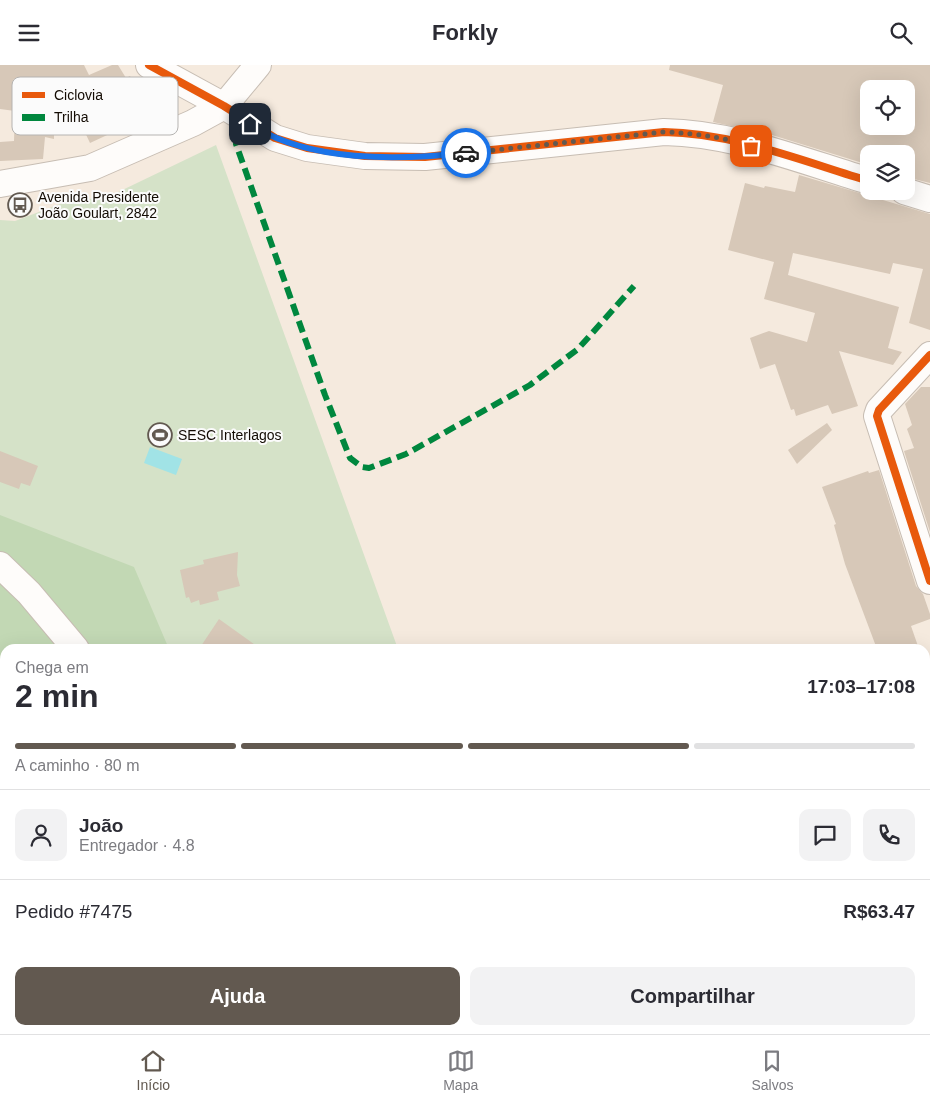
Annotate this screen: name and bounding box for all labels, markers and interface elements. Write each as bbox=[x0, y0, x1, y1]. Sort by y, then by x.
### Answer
icon: menu bbox=[15, 19, 43, 47]
icon: search bbox=[887, 19, 915, 47]
text: Forkly bbox=[432, 20, 498, 45]
legend bbox=[12, 77, 178, 135]
map controls bbox=[860, 80, 915, 200]
button: locate bbox=[860, 80, 915, 135]
text: Ciclovia bbox=[54, 87, 103, 103]
pin bbox=[229, 103, 271, 145]
text: Trilha bbox=[54, 109, 89, 125]
icon: home bbox=[236, 110, 264, 138]
pin bbox=[730, 125, 772, 167]
courier bbox=[441, 128, 491, 178]
icon: bag bbox=[737, 132, 765, 160]
icon: car bbox=[452, 139, 480, 167]
button: layers bbox=[860, 145, 915, 200]
place label: Avenida Presidente João Goulart, 2842 bbox=[38, 189, 159, 221]
bus stop icon: Avenida Presidente João Goulart, 2842 bbox=[7, 192, 33, 218]
sports icon: SESC Interlagos bbox=[147, 422, 173, 448]
place label: SESC Interlagos bbox=[178, 427, 282, 443]
text: Chega em bbox=[15, 659, 89, 676]
text: 17:03–17:08 bbox=[807, 676, 915, 697]
text: 2 min bbox=[15, 678, 99, 714]
text: A caminho · 80 m bbox=[15, 757, 140, 774]
button: person bbox=[15, 809, 67, 861]
button: chat bbox=[799, 809, 851, 861]
button: phone bbox=[863, 809, 915, 861]
text: João bbox=[79, 815, 123, 836]
text: Entregador · 4.8 bbox=[79, 837, 195, 854]
text: Pedido #7475 bbox=[15, 901, 132, 922]
text: R$63.47 bbox=[843, 901, 915, 922]
button: Ajuda bbox=[15, 967, 460, 1025]
button: Compartilhar bbox=[470, 967, 915, 1025]
tab: Início bbox=[137, 1047, 170, 1093]
tab: Mapa bbox=[443, 1047, 478, 1093]
tab: Salvos bbox=[751, 1047, 793, 1093]

